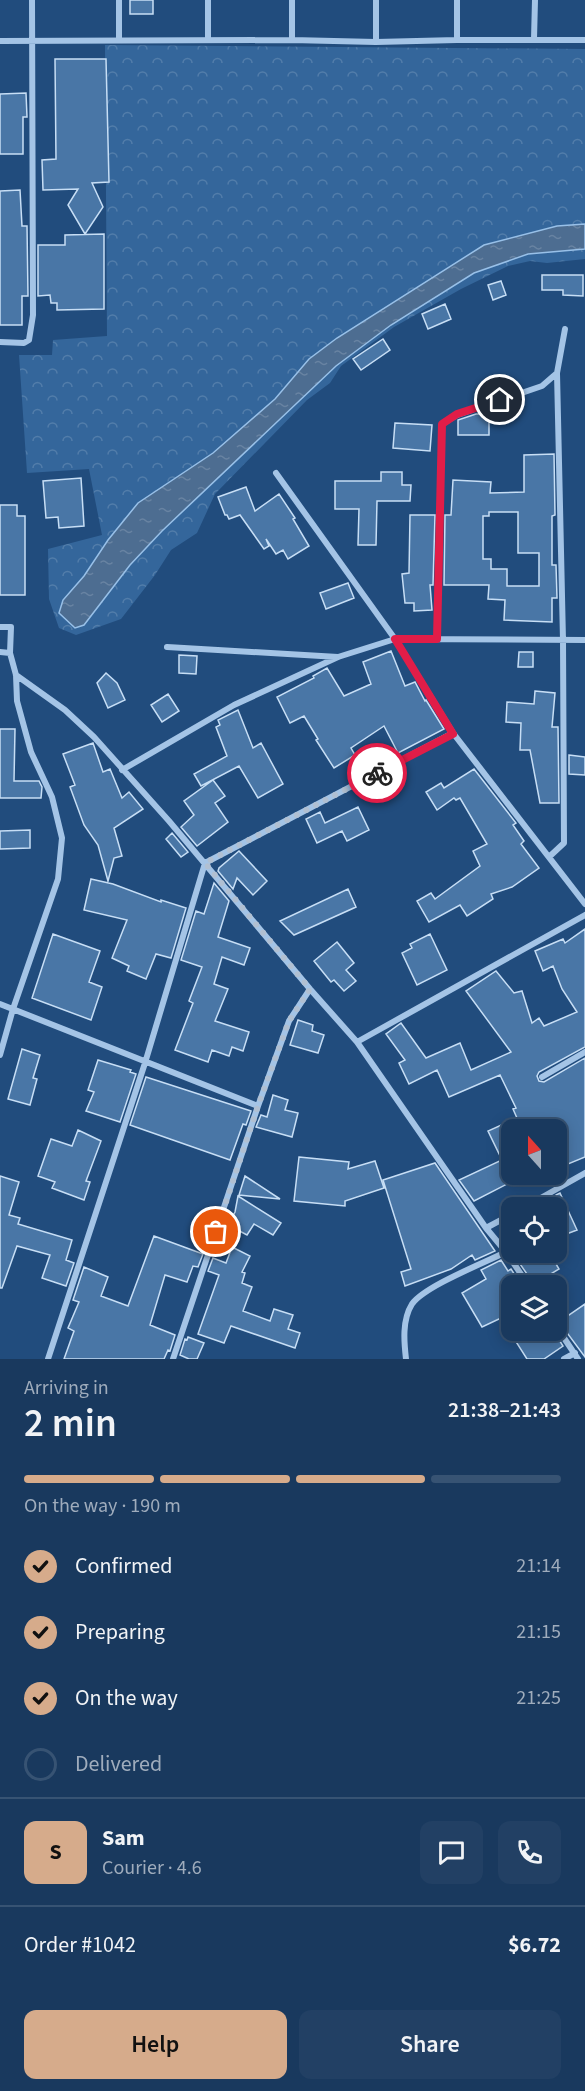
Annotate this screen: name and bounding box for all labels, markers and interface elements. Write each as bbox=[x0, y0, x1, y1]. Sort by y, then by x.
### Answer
pin bbox=[474, 374, 525, 425]
icon: home bbox=[483, 383, 516, 416]
courier bbox=[347, 743, 407, 803]
icon: bike bbox=[361, 757, 394, 790]
north arrow bbox=[501, 1119, 567, 1185]
map controls bbox=[501, 1119, 567, 1341]
button: locate bbox=[501, 1197, 567, 1263]
pin bbox=[190, 1206, 241, 1257]
icon: bag bbox=[199, 1215, 232, 1248]
button: layers bbox=[501, 1275, 567, 1341]
text: Arriving in bbox=[24, 1374, 109, 1402]
text: 21:38–21:43 bbox=[448, 1394, 561, 1426]
text: 2 min bbox=[24, 1396, 117, 1452]
text: On the way · 190 m bbox=[24, 1492, 181, 1520]
icon: check bbox=[24, 1550, 57, 1583]
text: Confirmed bbox=[75, 1550, 172, 1582]
text: 21:14 bbox=[516, 1552, 561, 1580]
icon: check bbox=[24, 1616, 57, 1649]
text: Preparing bbox=[75, 1616, 165, 1648]
text: 21:15 bbox=[516, 1618, 561, 1646]
icon: check bbox=[24, 1682, 57, 1715]
text: On the way bbox=[75, 1682, 178, 1714]
text: 21:25 bbox=[516, 1684, 561, 1712]
text: Delivered bbox=[75, 1748, 162, 1780]
button: chat bbox=[420, 1821, 483, 1884]
button: phone bbox=[498, 1821, 561, 1884]
text: Sam bbox=[102, 1822, 145, 1854]
text: S bbox=[49, 1836, 62, 1868]
text: Courier · 4.6 bbox=[102, 1854, 202, 1882]
text: Order #1042 bbox=[24, 1929, 136, 1961]
text: $6.72 bbox=[508, 1929, 561, 1961]
button: Help bbox=[24, 2010, 287, 2079]
button: Share bbox=[299, 2010, 561, 2079]

